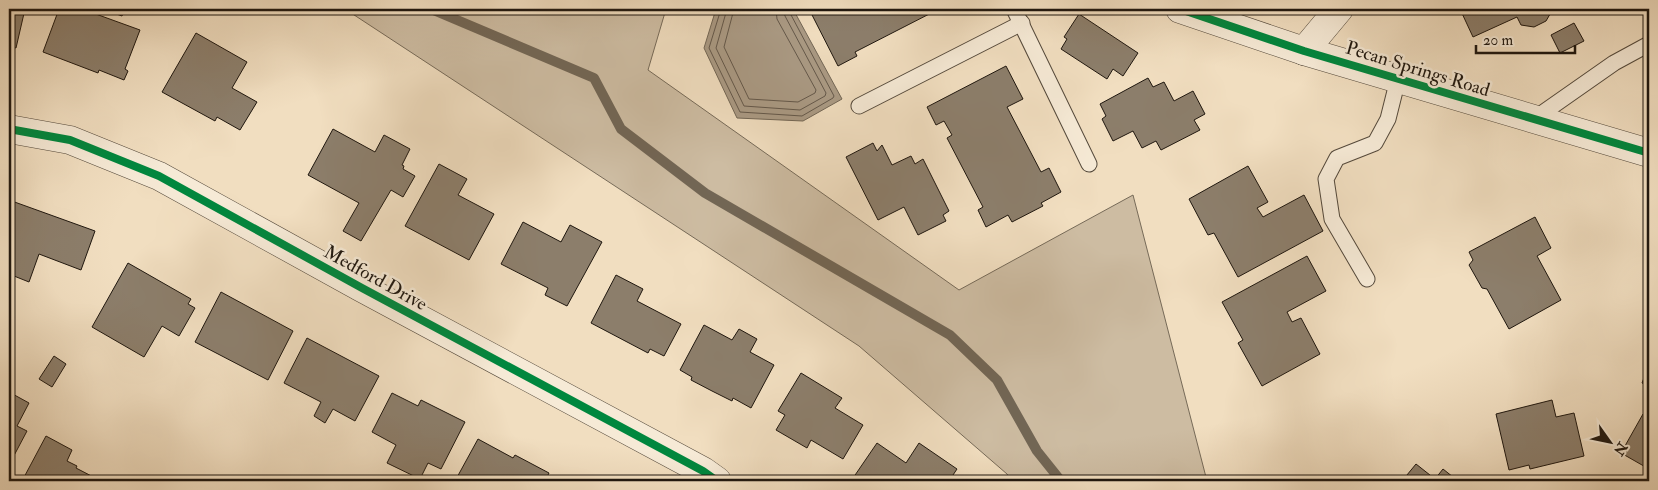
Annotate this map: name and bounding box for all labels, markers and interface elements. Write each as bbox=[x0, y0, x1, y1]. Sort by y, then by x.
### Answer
scale bar bbox=[1476, 22, 1574, 54]
text: 20 m bbox=[1483, 31, 1513, 50]
street label: Pecan Springs Road bbox=[1342, 36, 1493, 103]
street label: Medford Drive bbox=[320, 240, 431, 316]
north arrow bbox=[1586, 418, 1636, 468]
text: N bbox=[1610, 438, 1632, 459]

